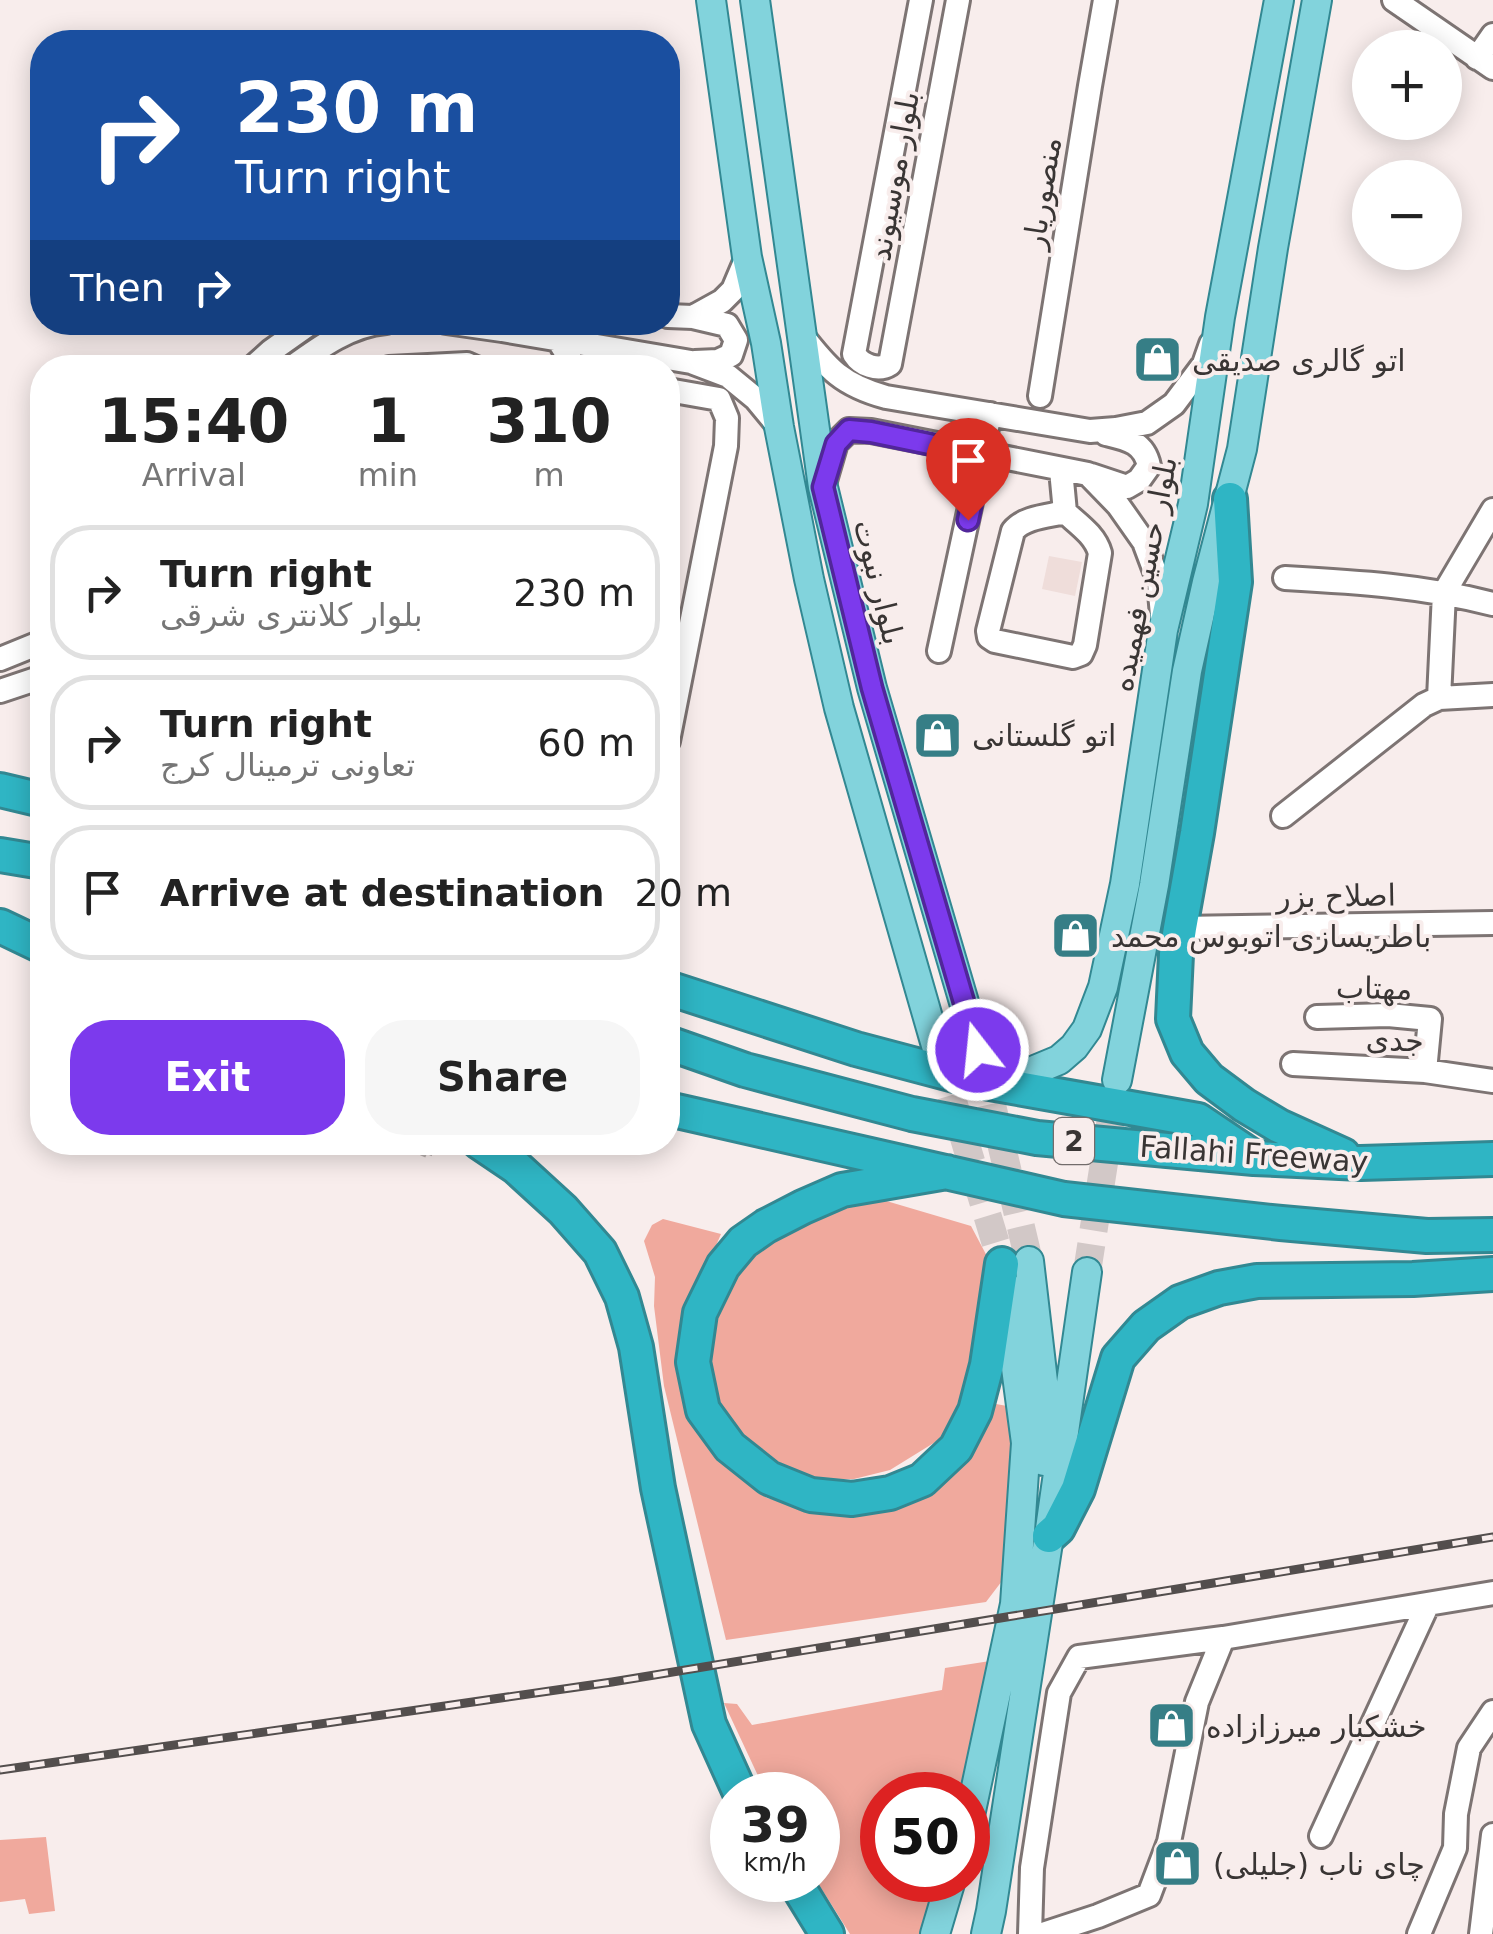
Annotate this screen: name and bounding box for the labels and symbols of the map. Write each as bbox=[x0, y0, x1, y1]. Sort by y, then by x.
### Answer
street label: بلوار موسیوند bbox=[862, 89, 926, 263]
street label: منصوریار bbox=[1016, 134, 1068, 254]
shop icon: اتو گالری صدیقی bbox=[1131, 334, 1183, 386]
place label: اتو گالری صدیقی bbox=[1192, 343, 1406, 378]
pin bbox=[926, 418, 1011, 521]
street label: بلوار حسین فهمیده bbox=[1104, 453, 1185, 695]
street label: بلوار نبوت bbox=[847, 516, 911, 648]
shop icon: اتو گلستانی bbox=[911, 709, 963, 761]
place label: اتو گلستانی bbox=[972, 718, 1116, 753]
street label: اصلاح بزر bbox=[1274, 877, 1396, 915]
shop icon: باطریسازی اتوبوس محمد bbox=[1050, 910, 1102, 962]
place label: باطریسازی اتوبوس محمد bbox=[1111, 919, 1431, 954]
street label: مهتاب bbox=[1336, 970, 1412, 1007]
position arrow bbox=[926, 998, 1030, 1102]
street label: جدی bbox=[1365, 1021, 1425, 1059]
road number: 2 bbox=[1054, 1118, 1094, 1164]
street label: Fallahi Freeway bbox=[1138, 1129, 1370, 1179]
shop icon: خشکبار میرزازاده bbox=[1145, 1700, 1197, 1752]
place label: خشکبار میرزازاده bbox=[1206, 1709, 1427, 1744]
speed limit sign: 50 bbox=[860, 1772, 990, 1902]
shop icon: چای ناب (جلیلی) bbox=[1152, 1838, 1204, 1890]
place label: چای ناب (جلیلی) bbox=[1213, 1847, 1425, 1882]

